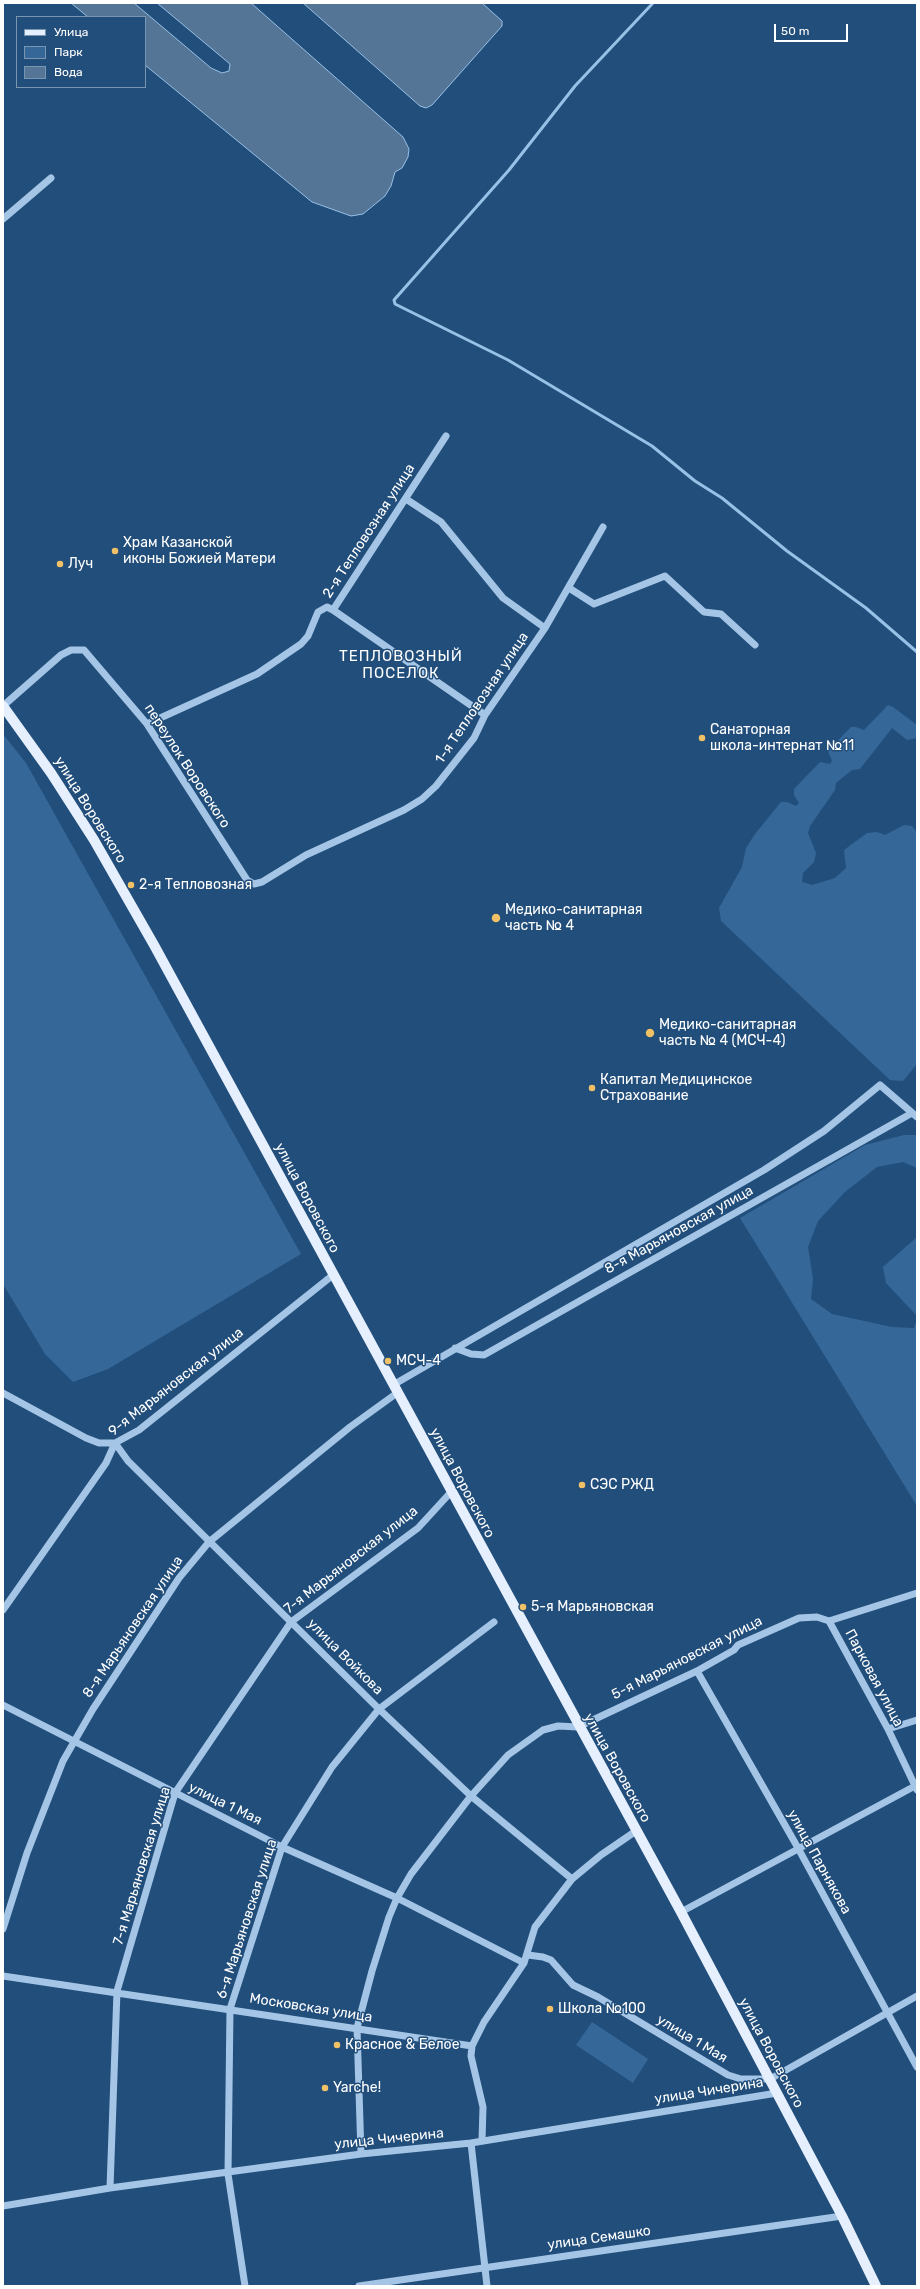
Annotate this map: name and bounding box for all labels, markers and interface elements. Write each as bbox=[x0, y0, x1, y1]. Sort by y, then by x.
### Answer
legend bbox=[16, 16, 146, 88]
scale bar bbox=[776, 16, 850, 42]
text: 50 m bbox=[781, 24, 809, 38]
text: Улица bbox=[54, 25, 88, 39]
text: Парк bbox=[54, 45, 83, 59]
text: Вода bbox=[54, 65, 83, 79]
street label: 2-я Тепловозная улица bbox=[319, 461, 419, 601]
place label: Храм Казанской иконы Божией Матери bbox=[123, 535, 276, 568]
marker: Храм Казанской иконы Божией Матери bbox=[110, 546, 120, 556]
place label: Луч bbox=[68, 556, 93, 572]
marker: Луч bbox=[55, 559, 65, 569]
street label: 1-я Тепловозная улица bbox=[432, 629, 532, 767]
district label: ТЕПЛОВОЗНЫЙ ПОСЕЛОК bbox=[339, 648, 463, 683]
street label: переулок Воровского bbox=[141, 701, 233, 831]
place label: Санаторная школа-интернат №11 bbox=[710, 722, 854, 754]
marker: Санаторная школа-интернат №11 bbox=[697, 733, 707, 743]
street label: улица Воровского bbox=[51, 754, 129, 866]
place label: 2-я Тепловозная bbox=[139, 877, 252, 893]
marker: 2-я Тепловозная bbox=[126, 880, 136, 890]
place label: Медико-санитарная часть № 4 bbox=[505, 902, 642, 934]
marker: Медико-санитарная часть № 4 bbox=[490, 912, 502, 924]
place label: Медико-санитарная часть № 4 (МСЧ-4) bbox=[659, 1017, 796, 1050]
marker: Медико-санитарная часть № 4 (МСЧ-4) bbox=[644, 1027, 656, 1039]
place label: Капитал Медицинское Страхование bbox=[600, 1072, 752, 1104]
marker: Капитал Медицинское Страхование bbox=[587, 1083, 597, 1093]
street label: улица Воровского bbox=[271, 1140, 343, 1256]
street label: 8-я Марьяновская улица bbox=[602, 1182, 756, 1278]
street label: 9-я Марьяновская улица bbox=[105, 1324, 247, 1440]
place label: МСЧ-4 bbox=[396, 1353, 441, 1369]
marker: МСЧ-4 bbox=[383, 1356, 393, 1366]
street label: улица Воровского bbox=[426, 1425, 498, 1541]
place label: СЭС РЖД bbox=[590, 1477, 654, 1493]
marker: СЭС РЖД bbox=[577, 1480, 587, 1490]
street label: 7-я Марьяновская улица bbox=[281, 1503, 421, 1617]
street label: 8-я Марьяновская улица bbox=[79, 1553, 187, 1701]
place label: 5-я Марьяновская bbox=[531, 1599, 654, 1615]
marker: 5-я Марьяновская bbox=[518, 1602, 528, 1612]
street label: 5-я Марьяновская улица bbox=[609, 1613, 765, 1703]
street label: улица Войкова bbox=[304, 1616, 386, 1698]
street label: Парковая улица bbox=[841, 1626, 907, 1730]
street label: улица Воровского bbox=[580, 1711, 654, 1825]
street label: улица 1 Мая bbox=[186, 1779, 264, 1829]
street label: 7-я Марьяновская улица bbox=[110, 1785, 174, 1947]
street label: улица Парнякова bbox=[783, 1807, 855, 1917]
street label: 6-я Марьяновская улица bbox=[213, 1837, 281, 2001]
street label: Московская улица bbox=[248, 1990, 374, 2026]
street label: улица Воровского bbox=[735, 1995, 807, 2111]
place label: Школа №100 bbox=[558, 2001, 646, 2017]
marker: Школа №100 bbox=[545, 2004, 555, 2014]
street label: улица 1 Мая bbox=[654, 2011, 730, 2067]
place label: Красное & Белое bbox=[345, 2037, 459, 2053]
marker: Красное & Белое bbox=[332, 2040, 342, 2050]
street label: улица Чичерина bbox=[653, 2074, 765, 2108]
place label: Yarche! bbox=[333, 2080, 381, 2096]
marker: Yarche! bbox=[320, 2083, 330, 2093]
street label: улица Чичерина bbox=[333, 2125, 445, 2153]
street label: улица Семашко bbox=[546, 2222, 652, 2254]

